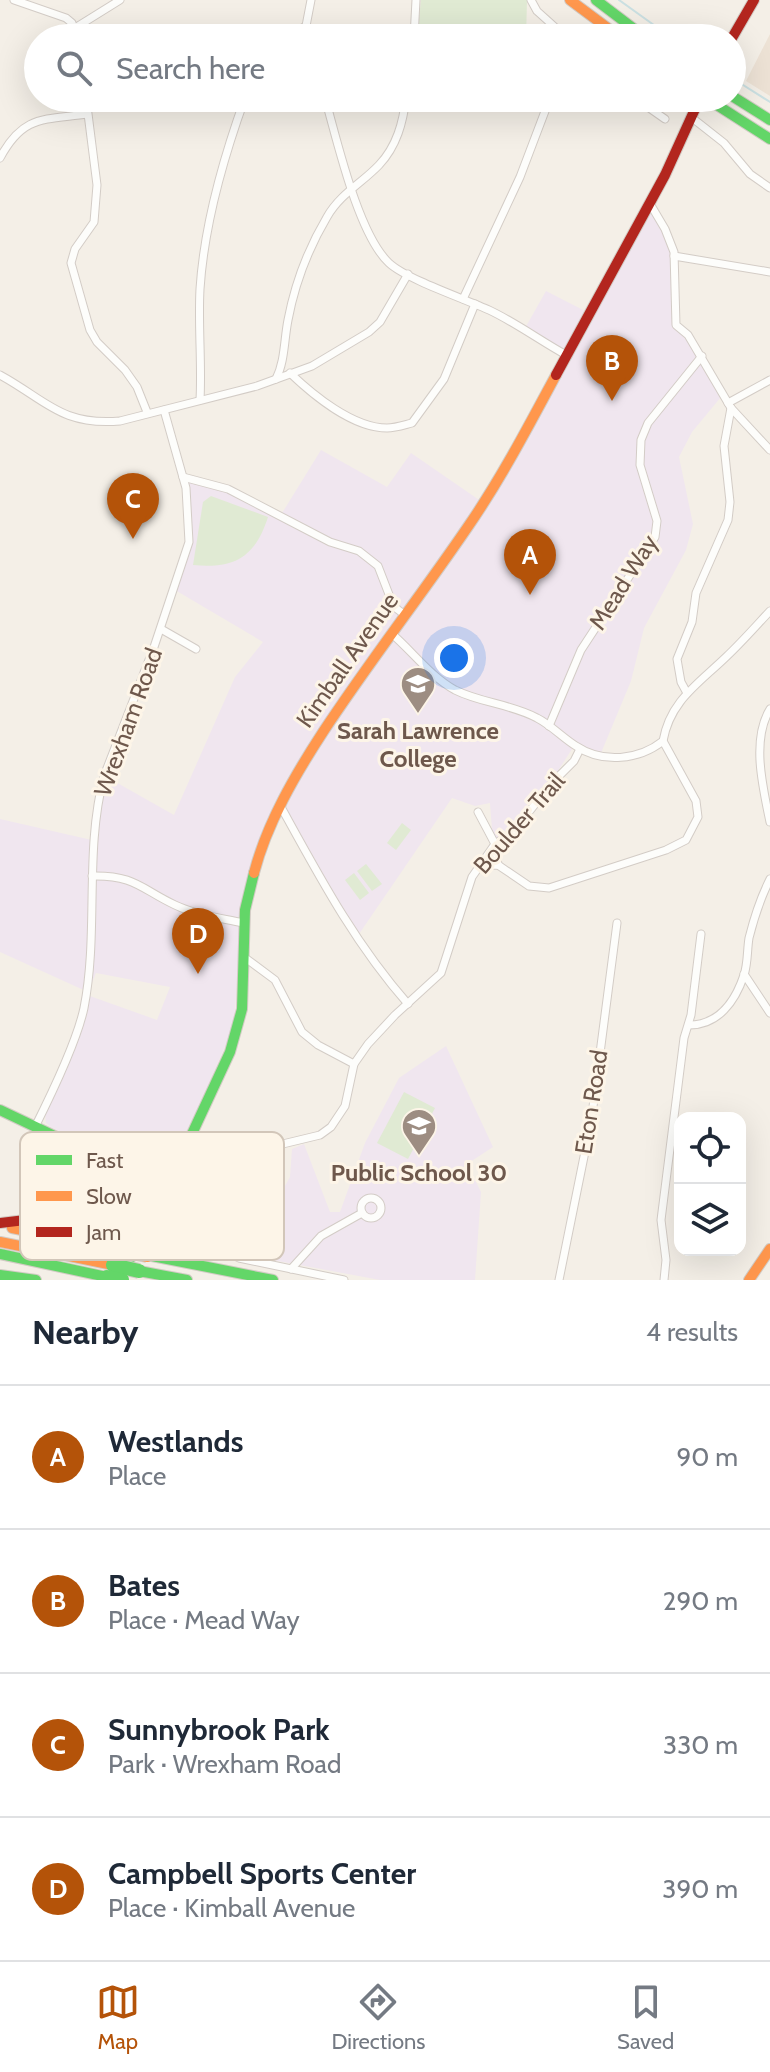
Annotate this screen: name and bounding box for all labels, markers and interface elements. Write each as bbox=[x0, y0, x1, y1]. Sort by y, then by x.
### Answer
search box bbox=[24, 24, 746, 112]
icon: search bbox=[52, 46, 96, 90]
text: Search here bbox=[116, 50, 265, 87]
pin: B bbox=[586, 335, 638, 401]
pin: C bbox=[107, 473, 159, 539]
pin: A bbox=[504, 529, 556, 595]
street label: Mead Way bbox=[582, 529, 664, 635]
street label: Kimball Avenue bbox=[290, 587, 404, 733]
your location bbox=[434, 638, 474, 678]
street label: Wrexham Road bbox=[88, 644, 168, 800]
school or university icon: Sarah Lawrence College bbox=[399, 665, 437, 715]
place label: Sarah Lawrence College bbox=[337, 716, 499, 773]
street label: Boulder Trail bbox=[467, 766, 571, 880]
pin: D bbox=[172, 908, 224, 974]
street label: Eton Road bbox=[568, 1048, 614, 1156]
school or university icon: Public School 30 bbox=[400, 1107, 438, 1157]
map controls bbox=[674, 1112, 746, 1256]
button: locate bbox=[674, 1112, 746, 1184]
legend bbox=[20, 1132, 284, 1260]
text: Fast bbox=[86, 1147, 124, 1174]
place label: Public School 30 bbox=[331, 1158, 507, 1187]
text: Slow bbox=[86, 1183, 132, 1210]
button: layers bbox=[674, 1184, 746, 1256]
text: Jam bbox=[85, 1219, 121, 1246]
text: Nearby bbox=[32, 1311, 139, 1353]
text: 4 results bbox=[646, 1316, 738, 1348]
text: Westlands bbox=[108, 1423, 243, 1460]
text: A bbox=[50, 1441, 66, 1473]
text: 90 m bbox=[676, 1441, 738, 1473]
text: Place bbox=[108, 1460, 166, 1492]
text: Bates bbox=[108, 1567, 180, 1604]
text: B bbox=[50, 1585, 66, 1617]
text: 290 m bbox=[663, 1585, 738, 1617]
text: Place · Mead Way bbox=[108, 1604, 300, 1636]
text: Sunnybrook Park bbox=[108, 1711, 330, 1748]
text: C bbox=[50, 1729, 66, 1761]
text: 330 m bbox=[663, 1729, 738, 1761]
text: Park · Wrexham Road bbox=[108, 1748, 342, 1780]
text: Campbell Sports Center bbox=[108, 1855, 416, 1892]
text: D bbox=[49, 1873, 67, 1905]
text: 390 m bbox=[662, 1873, 738, 1905]
text: Place · Kimball Avenue bbox=[108, 1892, 355, 1924]
tab: Map bbox=[96, 1980, 140, 2055]
tab: Directions bbox=[331, 1980, 425, 2055]
tab: Saved bbox=[617, 1980, 674, 2055]

